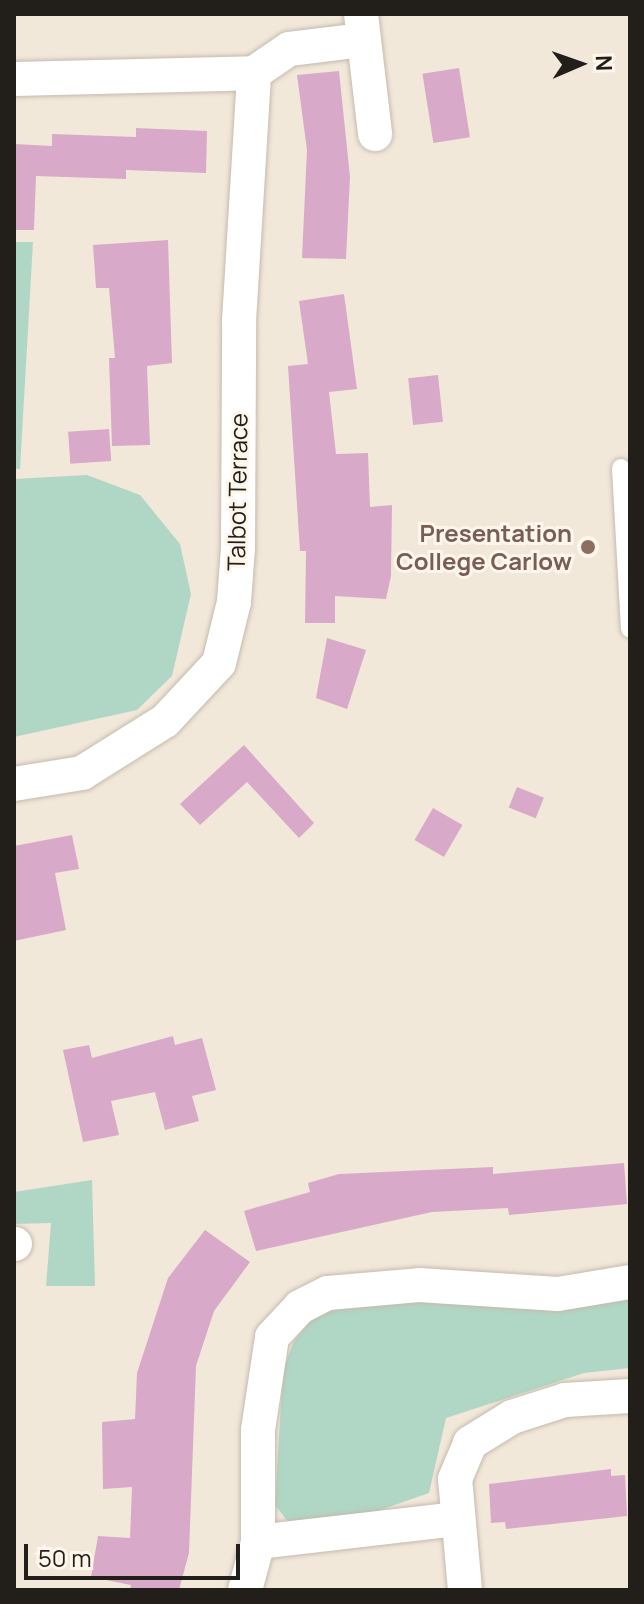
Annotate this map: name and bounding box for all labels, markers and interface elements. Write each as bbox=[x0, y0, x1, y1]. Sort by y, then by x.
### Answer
north arrow bbox=[540, 24, 620, 104]
text: N bbox=[589, 55, 619, 72]
street label: Talbot Terrace bbox=[221, 413, 253, 571]
place label: Presentation College Carlow bbox=[396, 519, 572, 575]
marker: Presentation College Carlow bbox=[579, 538, 597, 556]
scale bar bbox=[28, 1528, 244, 1578]
text: 50 m bbox=[38, 1541, 92, 1574]

